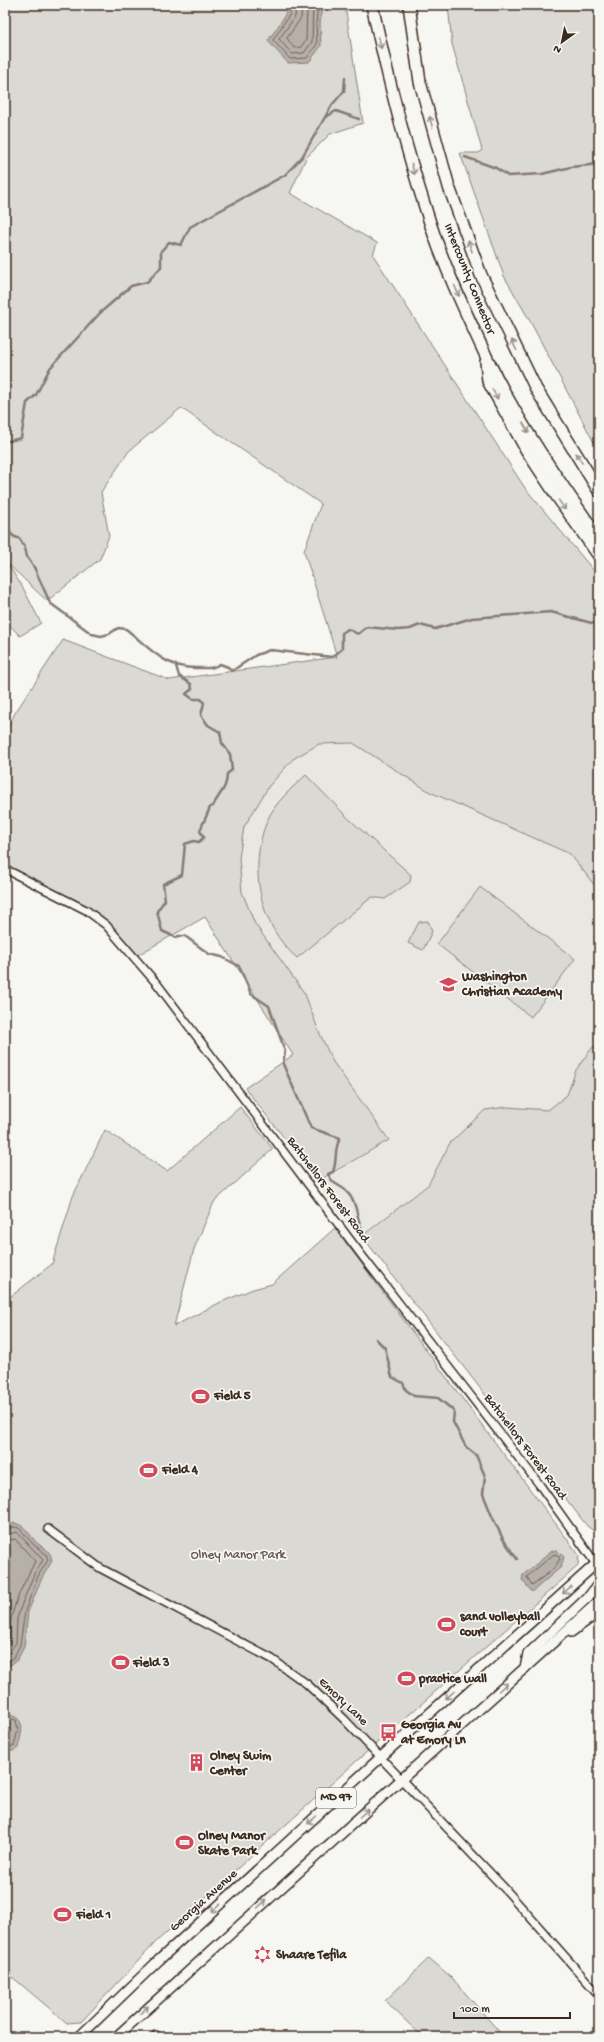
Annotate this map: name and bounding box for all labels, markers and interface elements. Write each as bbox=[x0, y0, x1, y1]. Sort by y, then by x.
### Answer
north arrow bbox=[542, 22, 582, 62]
one-way arrow bbox=[377, 36, 385, 49]
text: N bbox=[551, 42, 564, 56]
one-way arrow bbox=[427, 116, 434, 129]
one-way arrow bbox=[410, 162, 418, 175]
street label: Intercounty Connector bbox=[440, 221, 499, 338]
one-way arrow bbox=[466, 240, 474, 252]
one-way arrow bbox=[454, 285, 462, 297]
one-way arrow bbox=[510, 340, 517, 352]
one-way arrow bbox=[492, 388, 500, 400]
one-way arrow bbox=[522, 422, 530, 434]
one-way arrow bbox=[574, 452, 582, 464]
one-way arrow bbox=[558, 499, 566, 510]
place label: Washington Christian Academy bbox=[461, 970, 563, 1000]
school or university icon: Washington Christian Academy bbox=[439, 974, 459, 994]
street label: Batchellors Forest Road bbox=[283, 1133, 373, 1247]
sports icon: Field 5 bbox=[191, 1386, 211, 1406]
place label: Field 5 bbox=[213, 1389, 251, 1404]
street label: Batchellors Forest Road bbox=[480, 1390, 570, 1504]
sports icon: Field 4 bbox=[139, 1460, 159, 1480]
place label: Field 4 bbox=[161, 1463, 199, 1478]
park label: Olney Manor Park bbox=[191, 1548, 287, 1563]
one-way arrow bbox=[563, 1585, 573, 1594]
place label: sand volleyball court bbox=[460, 1610, 540, 1640]
sports icon: sand volleyball court bbox=[437, 1614, 457, 1634]
sports icon: Field 3 bbox=[110, 1653, 130, 1673]
place label: Field 3 bbox=[132, 1656, 170, 1671]
sports icon: practice wall bbox=[396, 1669, 416, 1689]
place label: practice wall bbox=[418, 1672, 487, 1688]
street label: Emory Lane bbox=[315, 1675, 371, 1729]
one-way arrow bbox=[498, 1682, 508, 1692]
one-way arrow bbox=[444, 1691, 455, 1700]
place label: Georgia Av at Emory Ln bbox=[400, 1718, 467, 1748]
bus stop icon: Georgia Av at Emory Ln bbox=[378, 1722, 398, 1742]
place label: Olney Swim Center bbox=[209, 1749, 272, 1779]
building icon: Olney Swim Center bbox=[187, 1753, 207, 1773]
road number: MD 97 bbox=[316, 1788, 356, 1808]
one-way arrow bbox=[358, 1808, 369, 1817]
one-way arrow bbox=[307, 1815, 317, 1825]
place label: Olney Manor Skate Park bbox=[198, 1829, 266, 1859]
sports icon: Olney Manor Skate Park bbox=[175, 1833, 195, 1853]
street label: Georgia Avenue bbox=[167, 1867, 241, 1935]
one-way arrow bbox=[256, 1900, 267, 1909]
one-way arrow bbox=[211, 1903, 221, 1912]
sports icon: Field 1 bbox=[53, 1905, 73, 1925]
place label: Field 1 bbox=[75, 1908, 111, 1923]
synagogue icon: Shaare Tefila bbox=[253, 1945, 273, 1965]
place label: Shaare Tefila bbox=[276, 1947, 347, 1963]
scale bar bbox=[454, 1994, 570, 2020]
text: 100 m bbox=[459, 2003, 490, 2017]
one-way arrow bbox=[139, 2005, 149, 2015]

